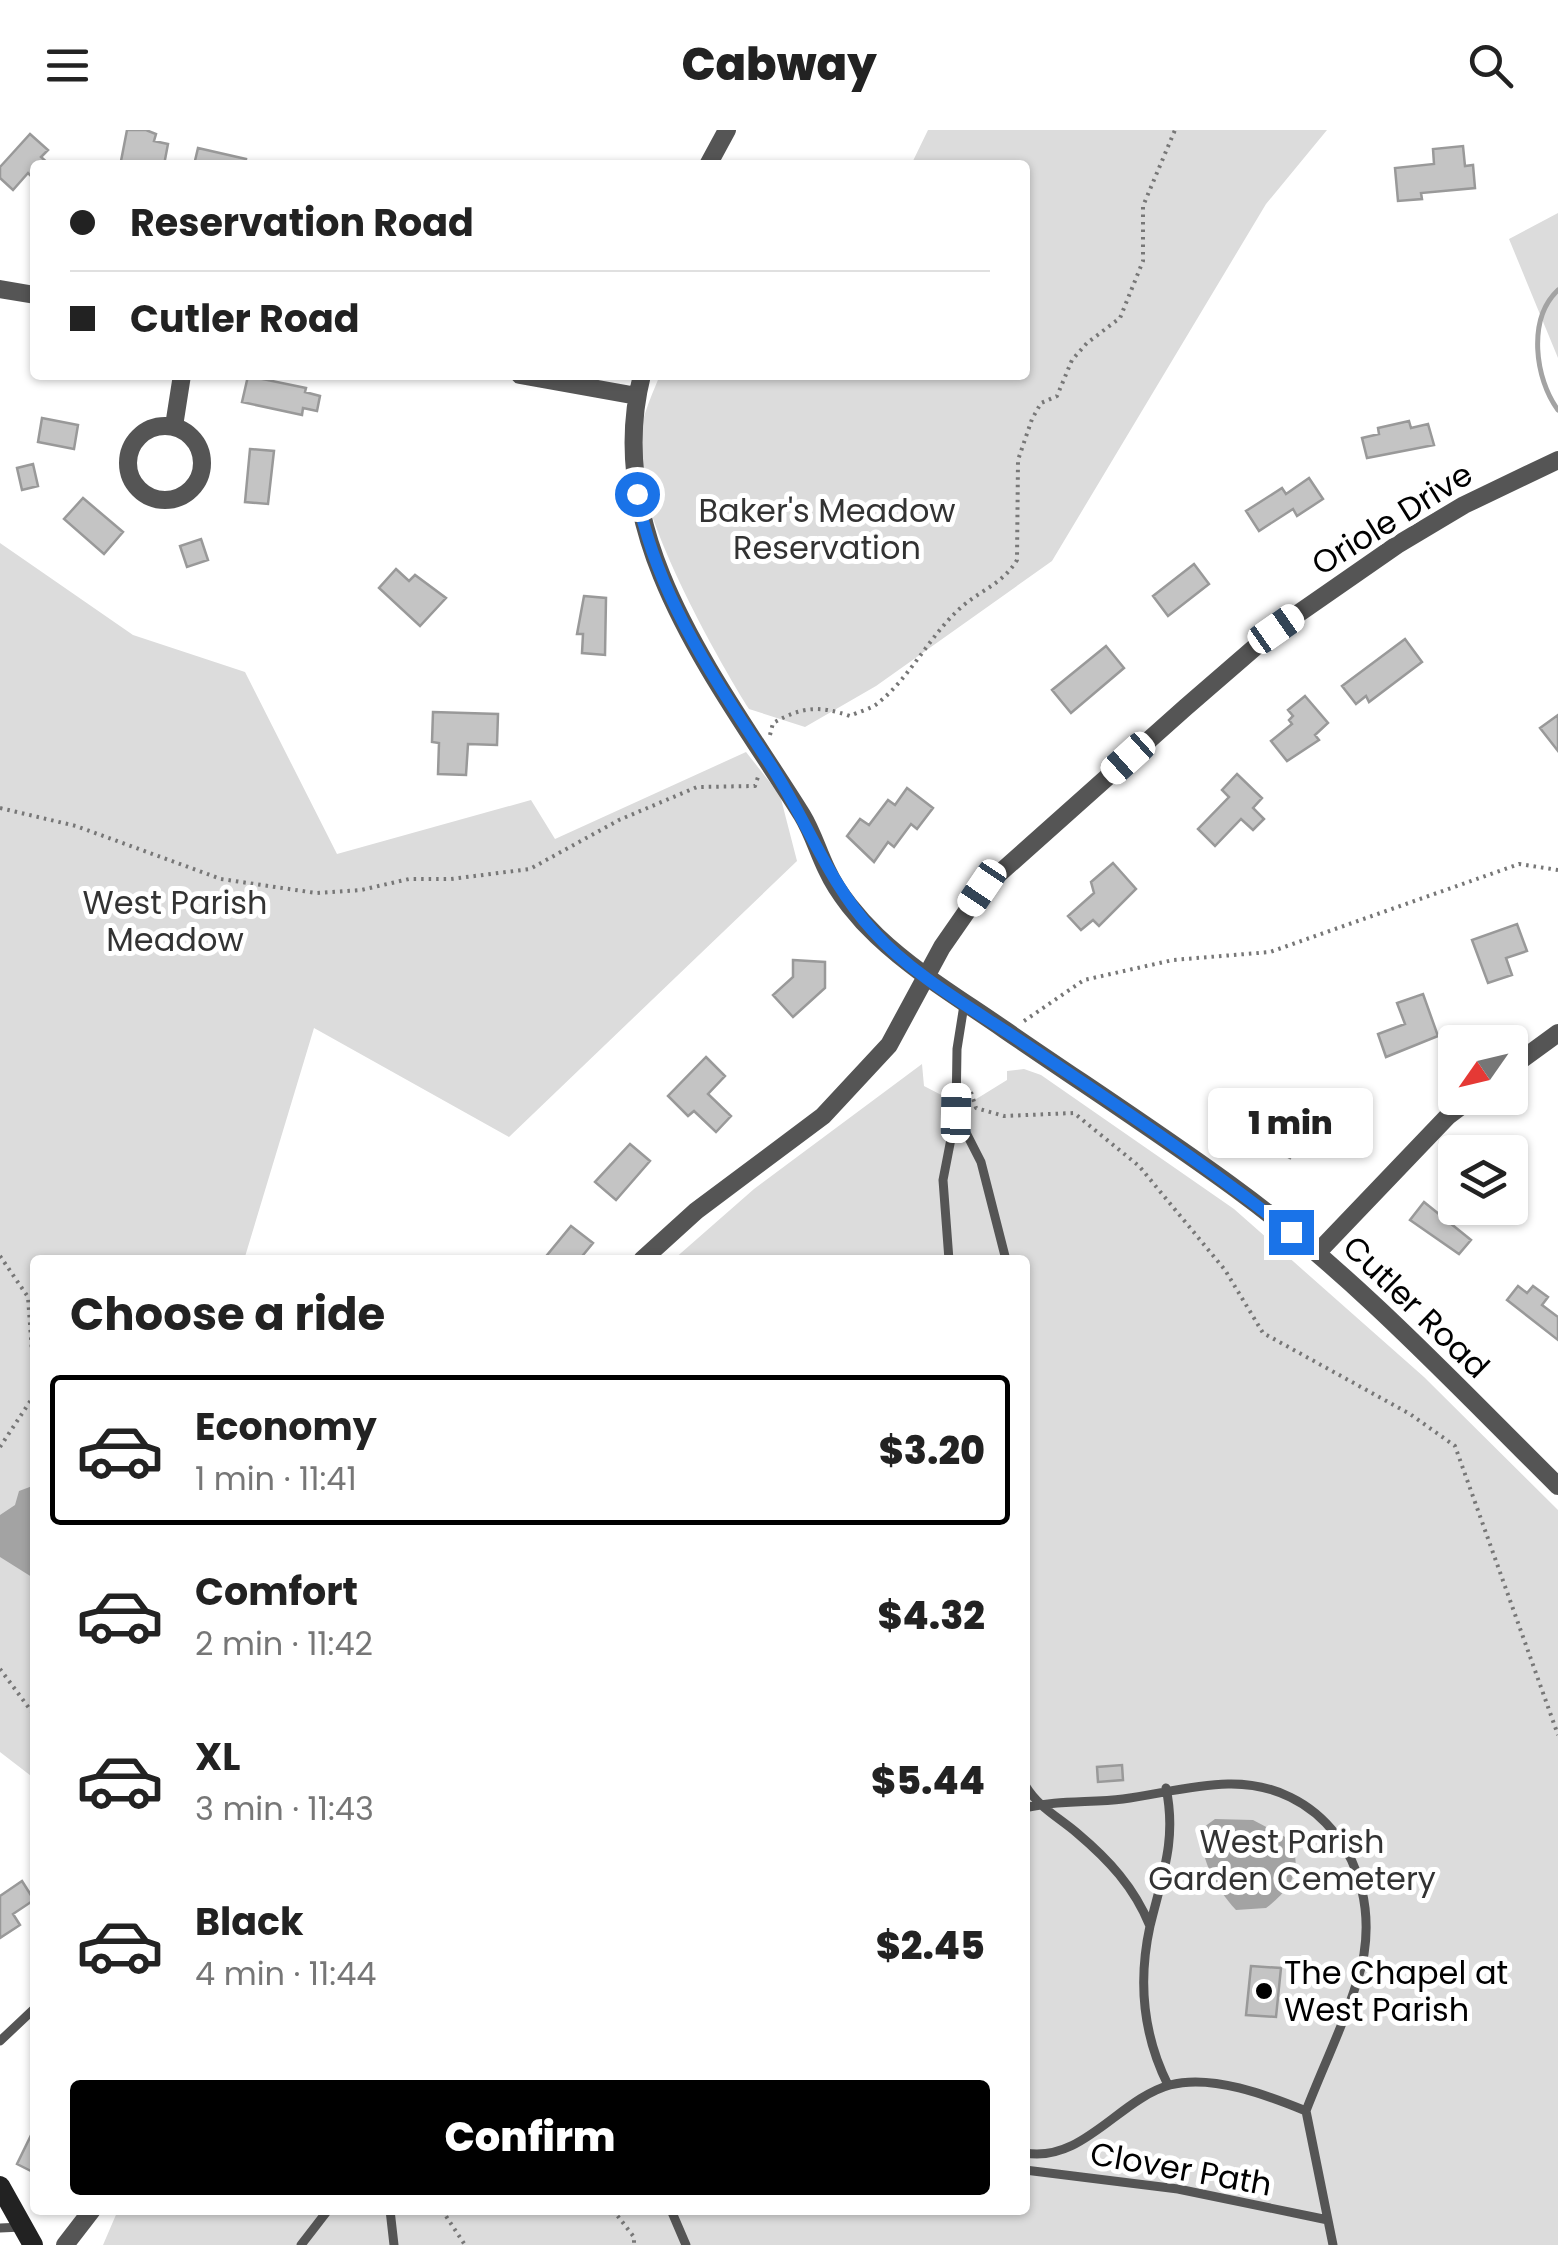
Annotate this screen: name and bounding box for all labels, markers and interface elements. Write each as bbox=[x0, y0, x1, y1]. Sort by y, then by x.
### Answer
text: Cabway bbox=[681, 33, 877, 96]
icon: menu bbox=[40, 38, 95, 93]
icon: search bbox=[1463, 38, 1518, 93]
text: Reservation Road bbox=[130, 196, 474, 249]
text: Cutler Road bbox=[130, 292, 360, 345]
street label: Oriole Drive bbox=[1303, 451, 1481, 586]
route start bbox=[615, 472, 660, 517]
park label: Baker's Meadow Reservation bbox=[698, 488, 956, 570]
car bbox=[1243, 600, 1309, 658]
car bbox=[1096, 727, 1160, 789]
car bbox=[953, 855, 1011, 921]
park label: West Parish Meadow bbox=[82, 880, 268, 962]
north arrow bbox=[1438, 1025, 1528, 1115]
map controls bbox=[1438, 1025, 1528, 1225]
car bbox=[940, 1083, 972, 1143]
callout: 1 min bbox=[1208, 1087, 1374, 1157]
text: 1 min bbox=[1248, 1100, 1333, 1145]
button: layers bbox=[1438, 1135, 1528, 1225]
route end bbox=[1269, 1210, 1314, 1255]
street label: Cutler Road bbox=[1333, 1225, 1500, 1388]
text: Choose a ride bbox=[70, 1283, 385, 1346]
text: Economy bbox=[195, 1400, 377, 1453]
icon: car bbox=[75, 1405, 165, 1495]
text: $3.20 bbox=[879, 1424, 985, 1477]
text: 1 min · 11:41 bbox=[195, 1456, 357, 1501]
text: Comfort bbox=[195, 1565, 358, 1618]
icon: car bbox=[75, 1570, 165, 1660]
text: $4.32 bbox=[877, 1589, 985, 1642]
text: 2 min · 11:42 bbox=[195, 1621, 373, 1666]
text: XL bbox=[195, 1730, 240, 1783]
icon: car bbox=[75, 1735, 165, 1825]
text: $5.44 bbox=[871, 1754, 985, 1807]
text: 3 min · 11:43 bbox=[195, 1786, 374, 1831]
park label: West Parish Garden Cemetery bbox=[1148, 1819, 1436, 1901]
text: Black bbox=[195, 1895, 304, 1948]
icon: car bbox=[75, 1900, 165, 1990]
text: $2.45 bbox=[876, 1919, 985, 1972]
place label: The Chapel at West Parish bbox=[1284, 1950, 1508, 2032]
text: 4 min · 11:44 bbox=[195, 1951, 376, 1996]
marker: The Chapel at West Parish bbox=[1253, 1980, 1275, 2002]
button: Confirm bbox=[70, 2080, 990, 2195]
street label: Clover Path bbox=[1087, 2130, 1275, 2207]

